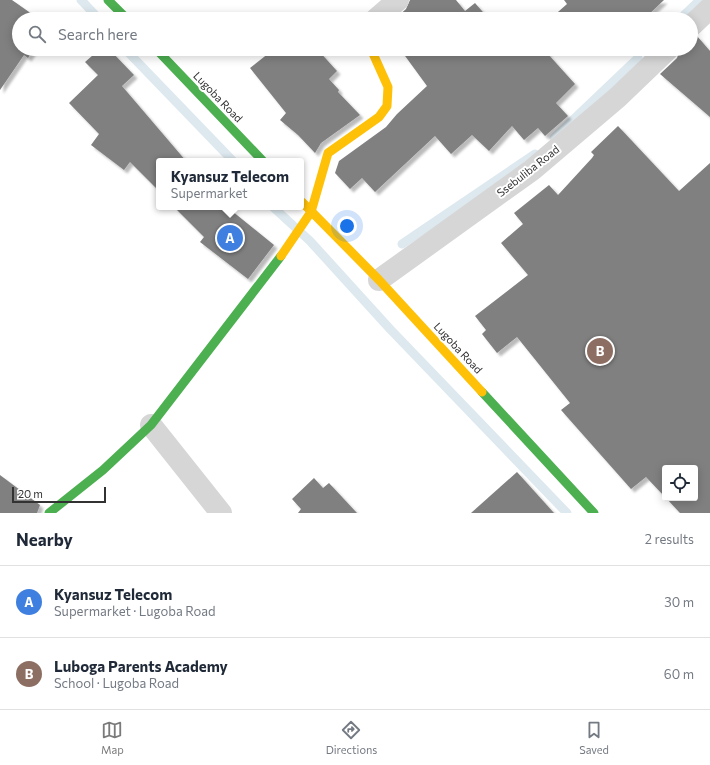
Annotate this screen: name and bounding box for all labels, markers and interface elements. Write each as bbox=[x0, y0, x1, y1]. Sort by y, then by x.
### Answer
search box bbox=[12, 12, 698, 56]
icon: search bbox=[26, 23, 48, 45]
text: Search here bbox=[58, 25, 137, 43]
street label: Lugoba Road bbox=[191, 69, 246, 125]
street label: Ssebuliba Road bbox=[494, 142, 561, 199]
popup bbox=[156, 158, 304, 210]
text: Kyansuz Telecom bbox=[171, 167, 289, 185]
text: Supermarket bbox=[171, 185, 248, 201]
your location bbox=[337, 216, 357, 236]
pin: A bbox=[217, 223, 243, 253]
street label: Lugoba Road bbox=[431, 319, 485, 376]
pin: B bbox=[587, 336, 613, 366]
map controls bbox=[662, 465, 698, 501]
button: locate bbox=[662, 465, 698, 501]
scale bar bbox=[12, 485, 106, 504]
text: 20 m bbox=[18, 487, 43, 500]
text: Nearby bbox=[16, 529, 73, 550]
text: 2 results bbox=[645, 531, 694, 547]
text: Kyansuz Telecom bbox=[54, 585, 172, 603]
text: A bbox=[24, 594, 34, 610]
text: 30 m bbox=[664, 594, 694, 610]
text: Supermarket · Lugoba Road bbox=[54, 603, 216, 619]
text: Luboga Parents Academy bbox=[54, 657, 228, 675]
text: B bbox=[25, 666, 33, 682]
text: 60 m bbox=[664, 666, 694, 682]
text: School · Lugoba Road bbox=[54, 675, 179, 691]
tab: Map bbox=[101, 719, 124, 756]
tab: Directions bbox=[326, 719, 377, 756]
tab: Saved bbox=[579, 719, 609, 756]

